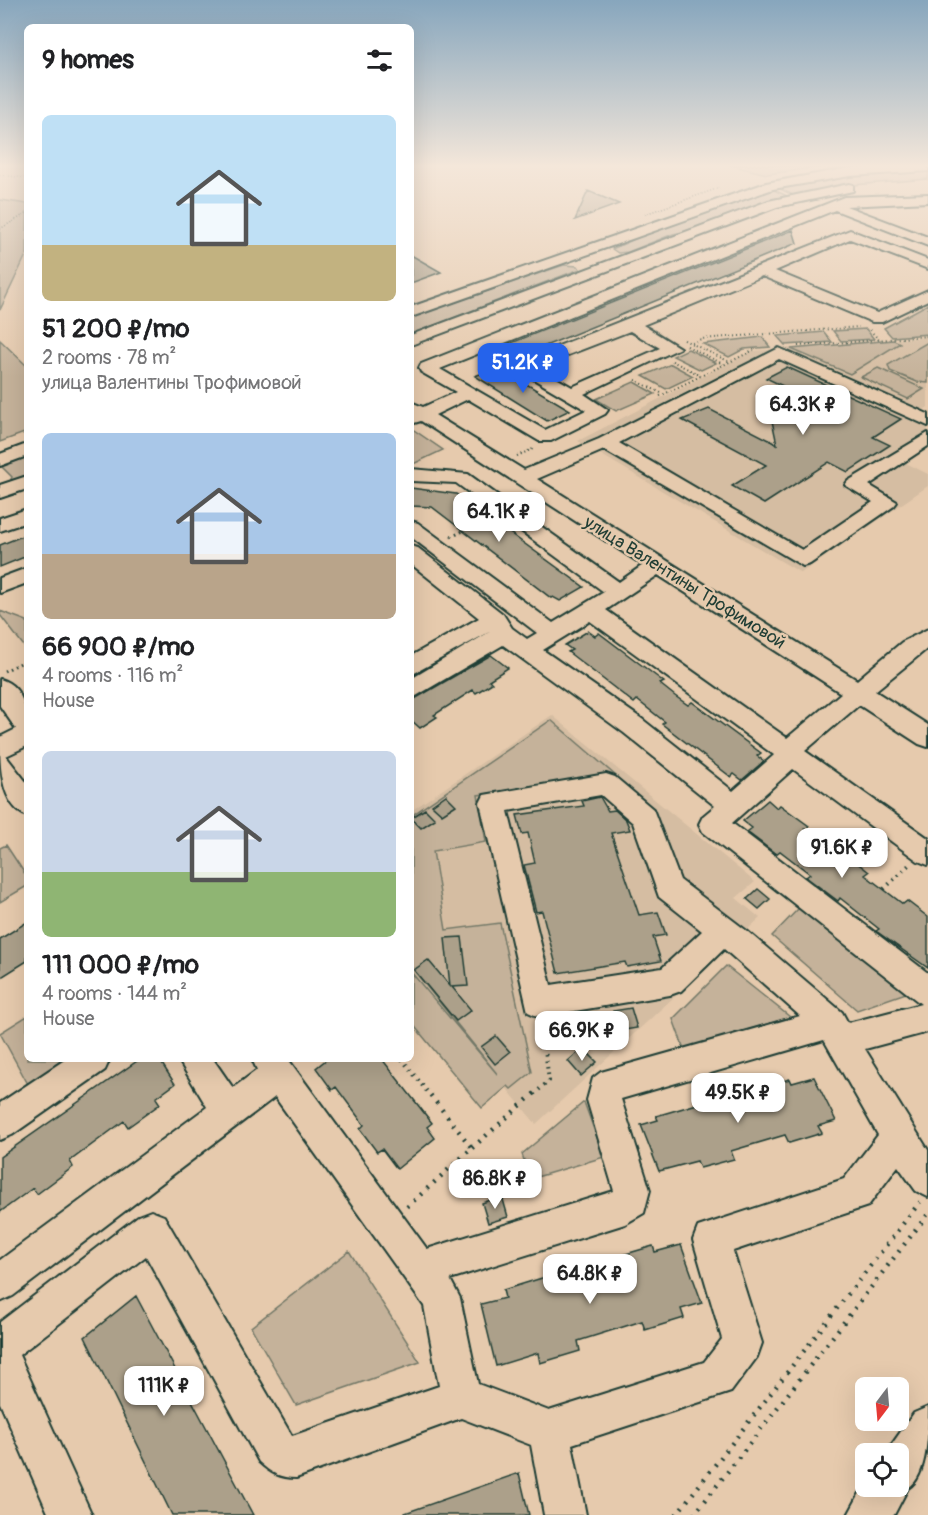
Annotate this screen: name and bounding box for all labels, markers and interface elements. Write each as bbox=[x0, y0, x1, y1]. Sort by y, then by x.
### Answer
text: 9 homes bbox=[42, 44, 134, 76]
icon: filters bbox=[363, 44, 396, 77]
icon: home bbox=[165, 154, 273, 262]
text: 51 200 ₽/mo bbox=[42, 313, 190, 345]
pin: 51.2K ₽ bbox=[468, 343, 578, 394]
text: 2 rooms · 78 m² bbox=[42, 345, 176, 370]
text: 51.2K ₽ bbox=[492, 350, 554, 375]
text: улица Валентины Трофимовой bbox=[42, 370, 302, 395]
pin: 64.3K ₽ bbox=[748, 385, 858, 436]
text: 64.3K ₽ bbox=[769, 392, 837, 417]
icon: home bbox=[165, 472, 273, 580]
pin: 64.1K ₽ bbox=[444, 492, 554, 543]
text: 64.1K ₽ bbox=[467, 499, 531, 524]
street label: улица Валентины Трофимовой bbox=[579, 510, 790, 654]
text: 66 900 ₽/mo bbox=[42, 631, 194, 663]
text: 4 rooms · 116 m² bbox=[42, 663, 183, 688]
text: House bbox=[42, 688, 94, 713]
icon: home bbox=[165, 790, 273, 898]
pin: 91.6K ₽ bbox=[787, 828, 897, 879]
text: 91.6K ₽ bbox=[811, 835, 873, 860]
text: 111 000 ₽/mo bbox=[42, 949, 199, 981]
text: 4 rooms · 144 m² bbox=[42, 981, 187, 1006]
text: House bbox=[42, 1006, 94, 1031]
pin: 66.9K ₽ bbox=[527, 1011, 637, 1062]
text: 66.9K ₽ bbox=[549, 1018, 615, 1043]
pin: 49.5K ₽ bbox=[683, 1073, 793, 1124]
text: 49.5K ₽ bbox=[705, 1080, 771, 1105]
pin: 86.8K ₽ bbox=[440, 1159, 550, 1210]
text: 86.8K ₽ bbox=[463, 1166, 527, 1191]
pin: 64.8K ₽ bbox=[535, 1254, 645, 1305]
text: 64.8K ₽ bbox=[557, 1261, 623, 1286]
pin: 111K ₽ bbox=[115, 1366, 213, 1417]
text: 111K ₽ bbox=[138, 1373, 190, 1398]
north arrow bbox=[855, 1377, 909, 1431]
map controls bbox=[855, 1377, 909, 1497]
button: locate bbox=[855, 1443, 909, 1497]

